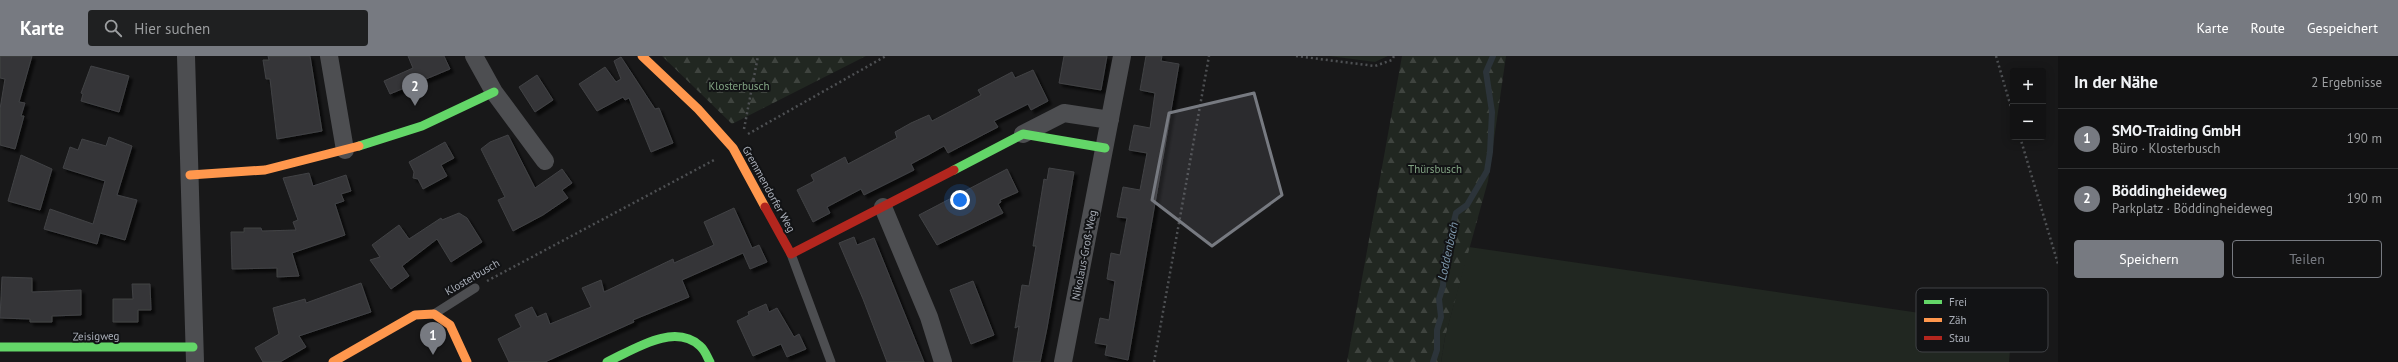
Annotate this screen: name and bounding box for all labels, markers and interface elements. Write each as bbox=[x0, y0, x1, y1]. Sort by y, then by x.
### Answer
search box bbox=[88, 10, 368, 46]
text: Karte bbox=[20, 16, 64, 40]
icon: search bbox=[102, 17, 124, 39]
text: Hier suchen bbox=[134, 19, 210, 38]
text: Karte bbox=[2197, 19, 2229, 37]
text: Route bbox=[2251, 19, 2285, 37]
text: Gespeichert bbox=[2307, 19, 2378, 37]
map controls bbox=[2010, 68, 2046, 140]
button: + bbox=[2010, 68, 2046, 104]
text: In der Nähe bbox=[2074, 71, 2158, 93]
pin: 2 bbox=[402, 73, 428, 106]
text: 2 Ergebnisse bbox=[2311, 74, 2382, 91]
park label: Klosterbusch bbox=[709, 79, 769, 93]
button: − bbox=[2010, 104, 2046, 140]
text: SMO-Traiding GmbH bbox=[2112, 121, 2241, 140]
text: 1 bbox=[2083, 130, 2091, 147]
text: 190 m bbox=[2347, 130, 2382, 147]
text: Büro · Klosterbusch bbox=[2112, 140, 2220, 157]
street label: Gremmendorfer Weg bbox=[739, 143, 799, 235]
park label: Thürsbusch bbox=[1408, 162, 1462, 176]
text: Böddingheideweg bbox=[2112, 181, 2227, 200]
your location bbox=[950, 190, 970, 210]
text: 2 bbox=[2083, 190, 2091, 207]
text: 190 m bbox=[2347, 190, 2382, 207]
text: Parkplatz · Böddingheideweg bbox=[2112, 200, 2273, 217]
street label: Nikolaus-Groß-Weg bbox=[1068, 209, 1100, 301]
water label: Loddenbach bbox=[1434, 220, 1461, 281]
button: Speichern bbox=[2074, 240, 2224, 278]
button: Teilen bbox=[2232, 240, 2382, 278]
street label: Klosterbusch bbox=[442, 256, 502, 298]
legend bbox=[1916, 288, 2048, 352]
text: Frei bbox=[1949, 295, 1967, 309]
text: Zäh bbox=[1949, 313, 1966, 327]
pin: 1 bbox=[420, 322, 446, 355]
street label: Zeisigweg bbox=[72, 329, 120, 343]
text: Stau bbox=[1949, 331, 1970, 345]

